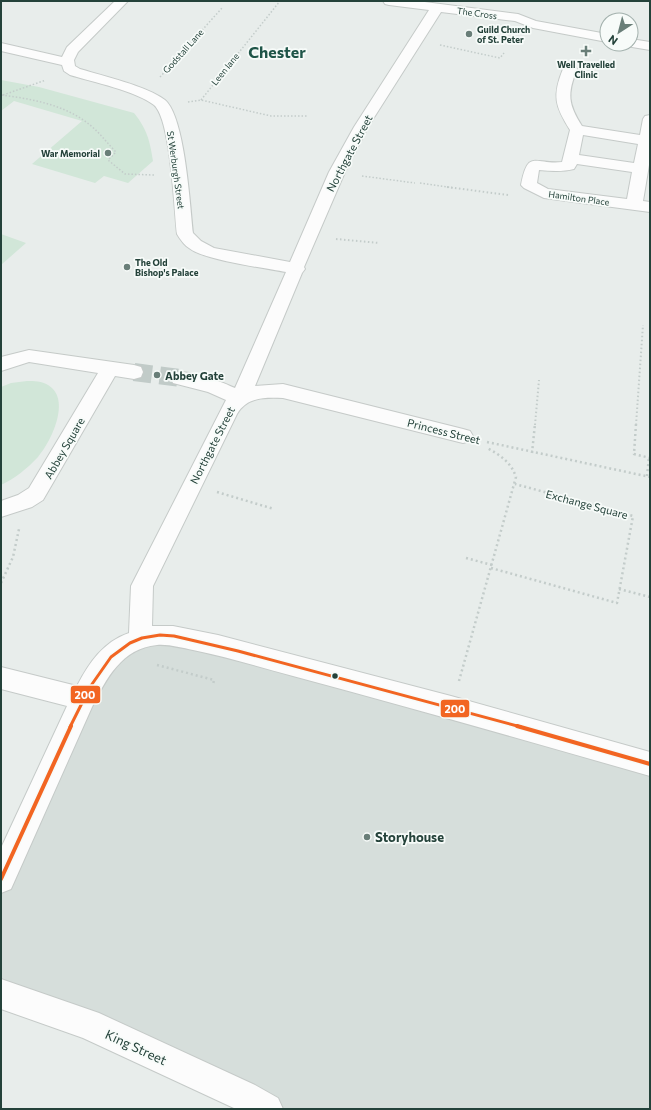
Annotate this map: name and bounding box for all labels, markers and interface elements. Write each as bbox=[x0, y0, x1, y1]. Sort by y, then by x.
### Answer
street label: The Cross bbox=[456, 5, 498, 21]
north arrow bbox=[599, 12, 639, 52]
place label: Guild Church of St. Peter bbox=[477, 24, 530, 45]
street label: Godstall Lane bbox=[160, 26, 206, 75]
marker: Guild Church of St. Peter bbox=[464, 29, 474, 39]
text: N bbox=[606, 33, 620, 48]
district label: Chester bbox=[248, 42, 306, 61]
marker: Well Travelled Clinic bbox=[580, 45, 592, 57]
street label: Leen lane bbox=[209, 50, 242, 87]
place label: Well Travelled Clinic bbox=[557, 59, 615, 80]
street label: Northgate Street bbox=[323, 112, 375, 194]
street label: St Werburgh Street bbox=[165, 130, 187, 210]
place label: War Memorial bbox=[41, 148, 100, 159]
marker: War Memorial bbox=[103, 148, 113, 158]
street label: Hamilton Place bbox=[548, 188, 611, 208]
place label: The Old Bishop's Palace bbox=[135, 257, 199, 278]
marker: The Old Bishop's Palace bbox=[122, 262, 132, 272]
place label: Abbey Gate bbox=[165, 369, 224, 382]
marker: Abbey Gate bbox=[152, 370, 162, 380]
street label: Northgate Street bbox=[187, 404, 237, 486]
street label: Abbey Square bbox=[41, 415, 87, 481]
street label: Princess Street bbox=[406, 416, 482, 446]
street label: Exchange Square bbox=[545, 487, 630, 521]
unlabelled marker bbox=[330, 671, 340, 681]
line badge: 200 bbox=[70, 685, 101, 704]
text: 200 bbox=[75, 688, 95, 701]
line badge: 200 bbox=[440, 699, 470, 718]
text: 200 bbox=[445, 702, 465, 715]
place label: Storyhouse bbox=[375, 829, 444, 845]
marker: Storyhouse bbox=[362, 832, 372, 842]
street label: King Street bbox=[103, 1026, 169, 1068]

